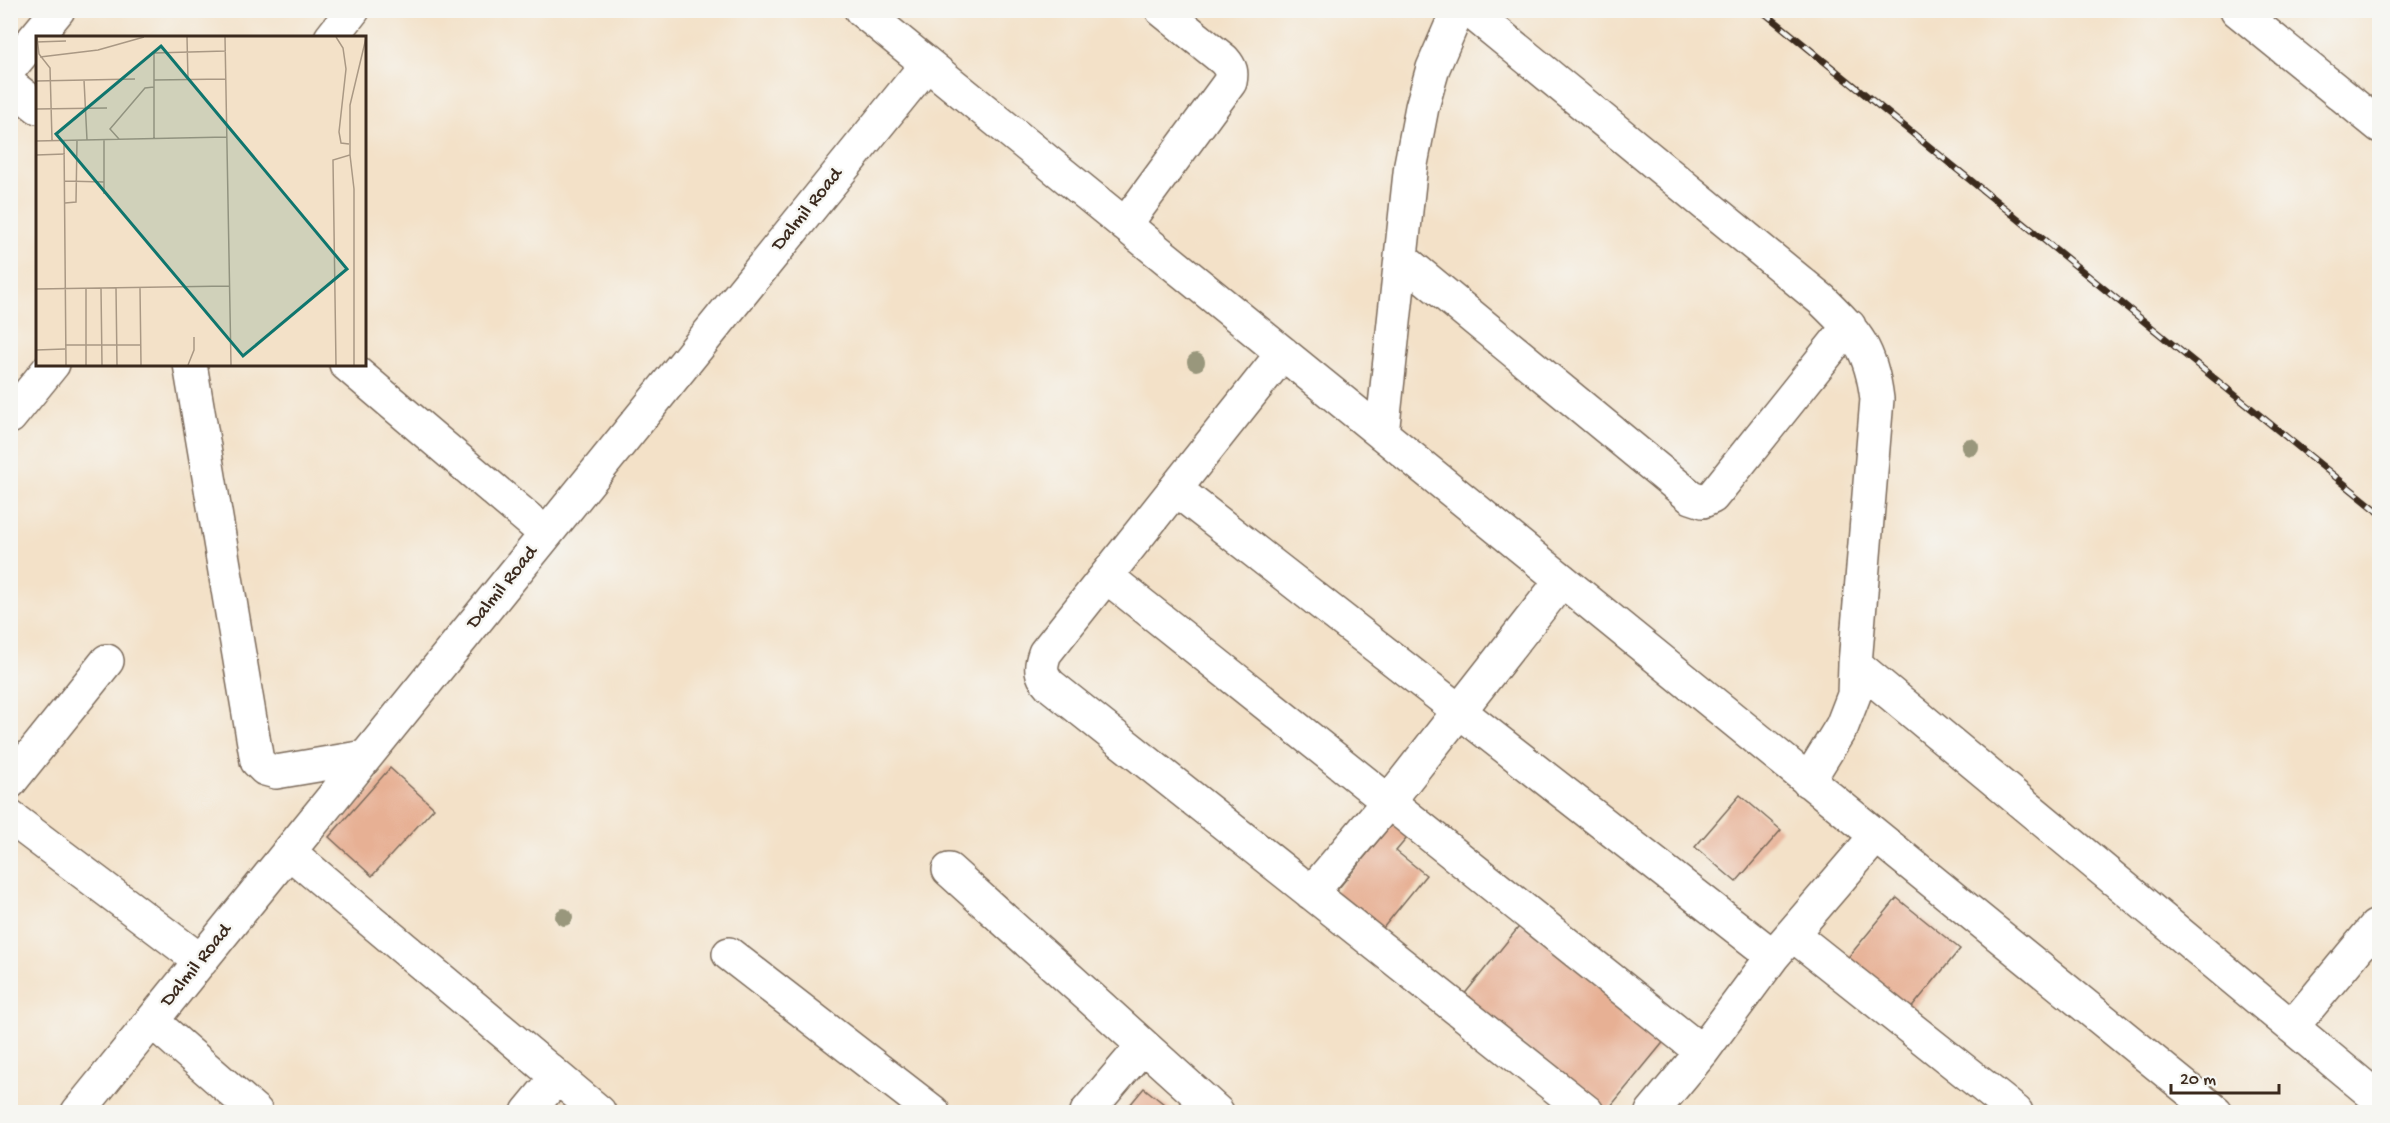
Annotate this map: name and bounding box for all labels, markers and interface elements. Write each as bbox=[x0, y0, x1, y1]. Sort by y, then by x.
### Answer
inset map bbox=[36, 36, 366, 366]
street label: Dalmil Road bbox=[766, 162, 850, 258]
street label: Dalmil Road bbox=[461, 540, 545, 636]
street label: Dalmil Road bbox=[155, 918, 239, 1014]
scale bar bbox=[2171, 1057, 2279, 1095]
text: 20 m bbox=[2180, 1070, 2216, 1091]

